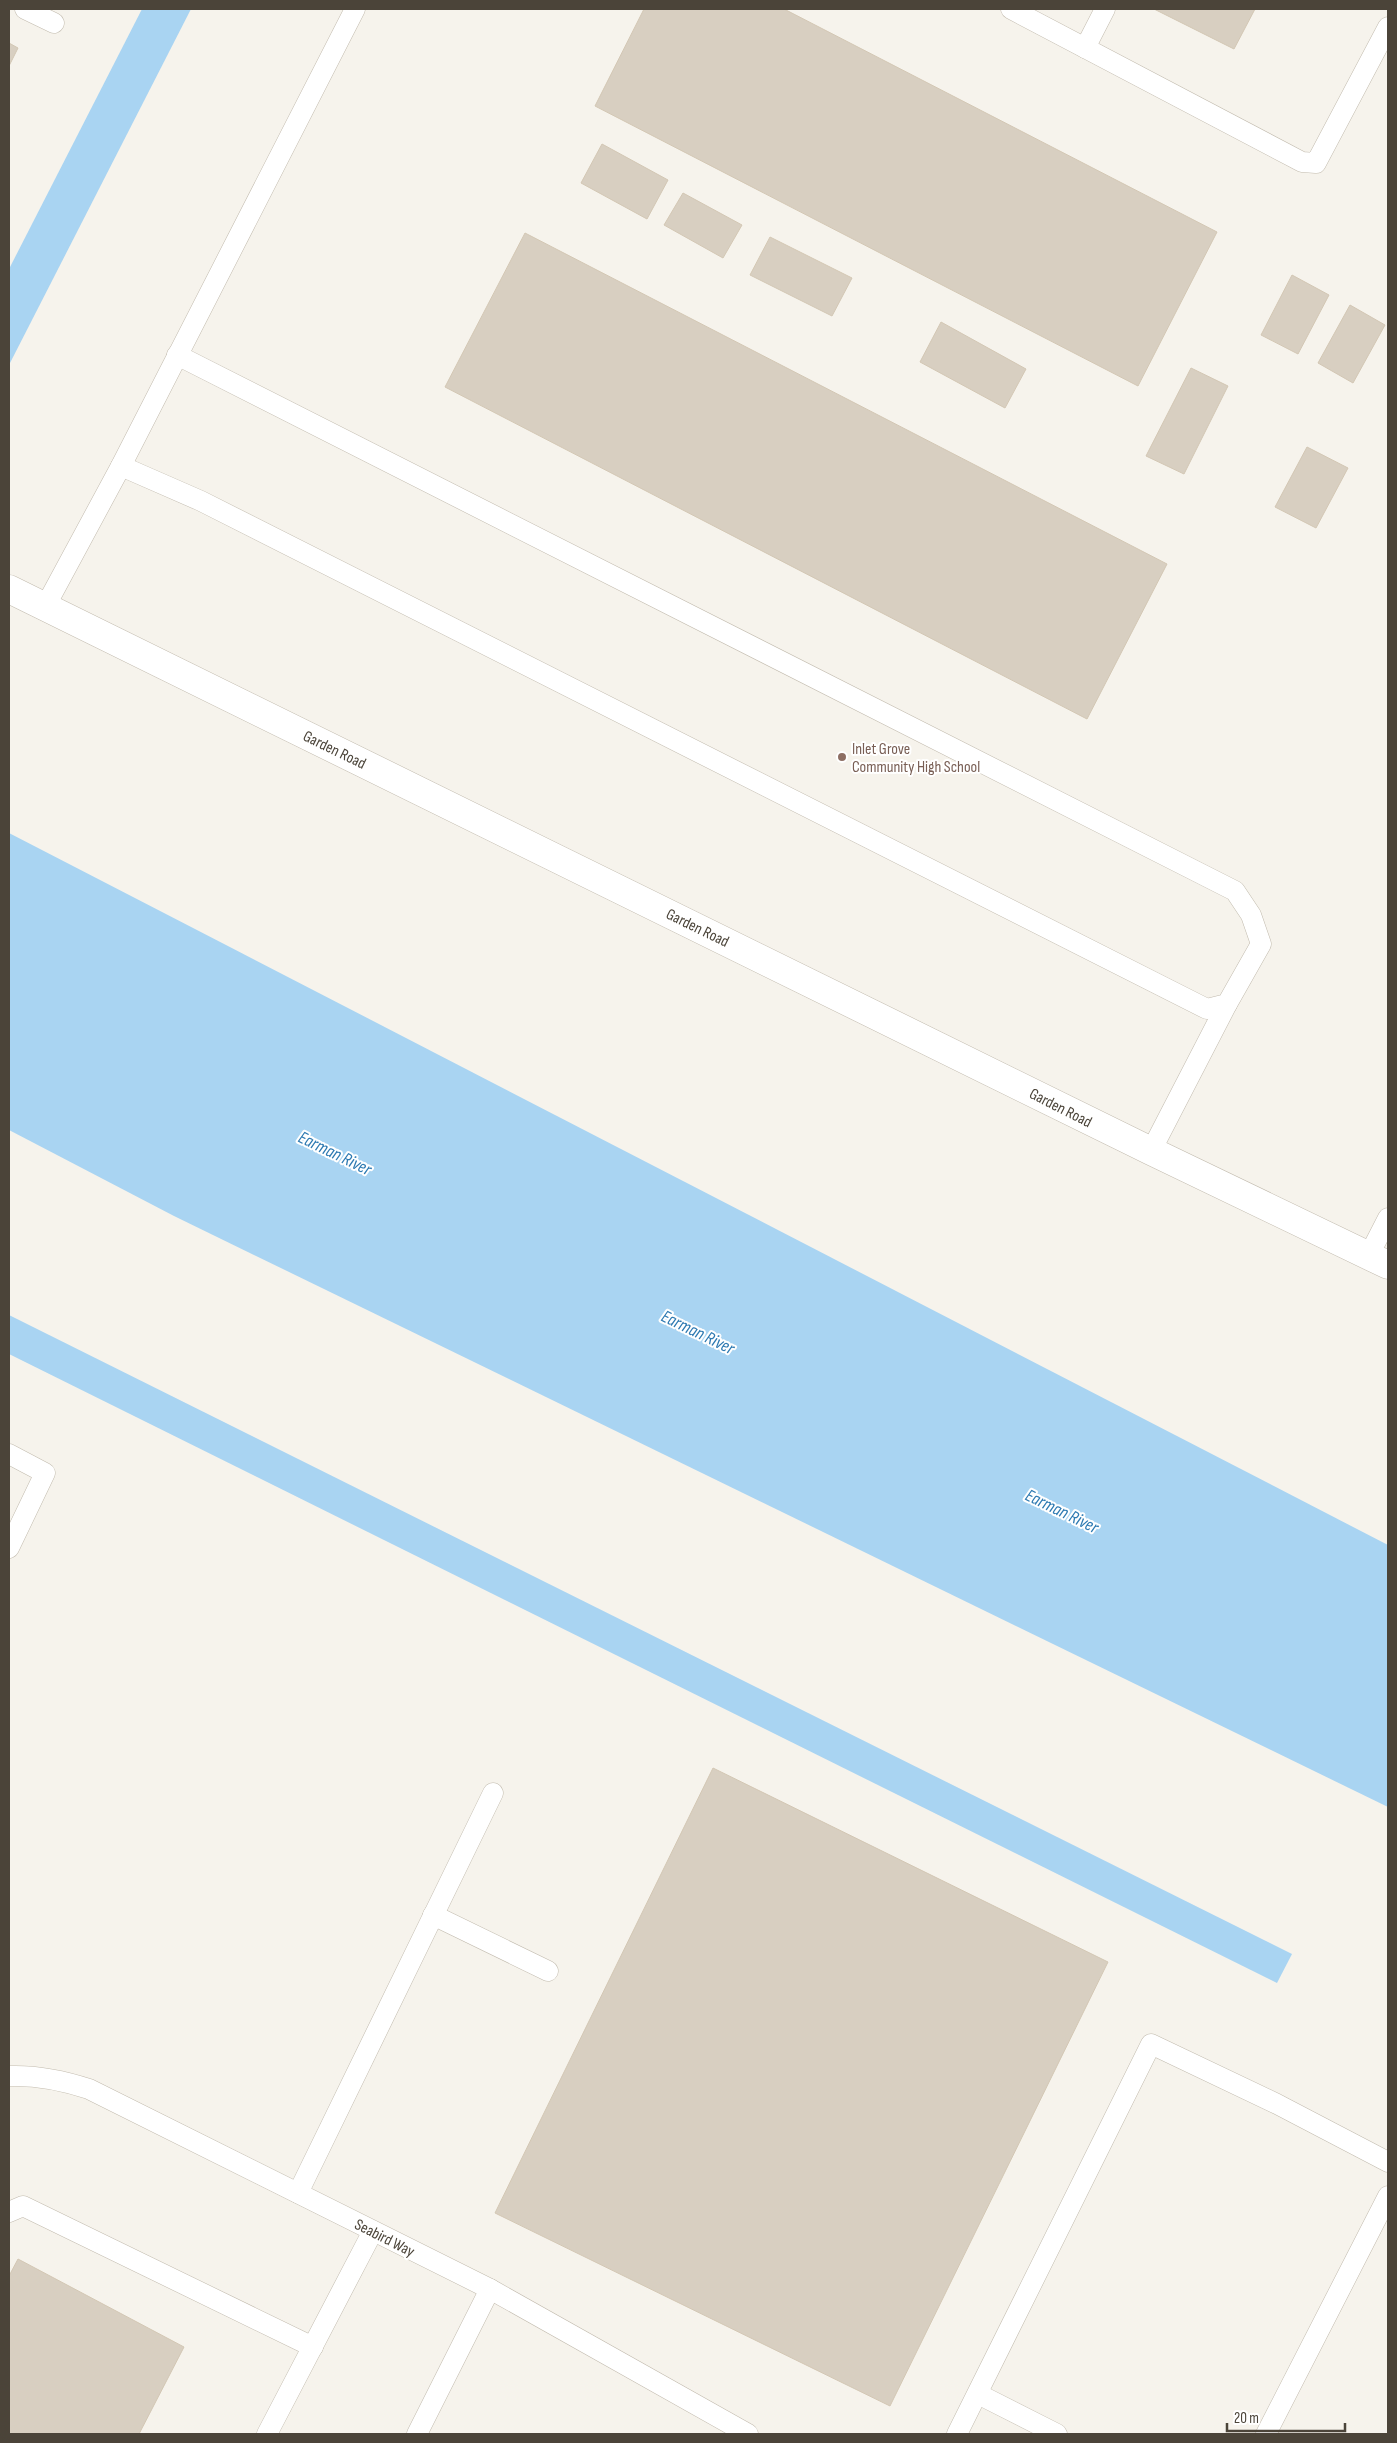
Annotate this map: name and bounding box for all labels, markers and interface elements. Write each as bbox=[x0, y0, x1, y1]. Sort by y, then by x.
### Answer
street label: Garden Road bbox=[300, 727, 369, 774]
place label: Inlet Grove Community High School bbox=[852, 740, 980, 777]
marker: Inlet Grove Community High School bbox=[836, 751, 848, 763]
street label: Garden Road bbox=[663, 905, 732, 952]
street label: Garden Road bbox=[1026, 1085, 1095, 1132]
water label: Earman River bbox=[295, 1127, 376, 1181]
water label: Earman River bbox=[658, 1306, 739, 1360]
water label: Earman River bbox=[1022, 1485, 1103, 1539]
street label: Seabird Way bbox=[351, 2215, 418, 2262]
scale bar bbox=[1227, 2400, 1344, 2432]
text: 20 m bbox=[1234, 2409, 1259, 2428]

